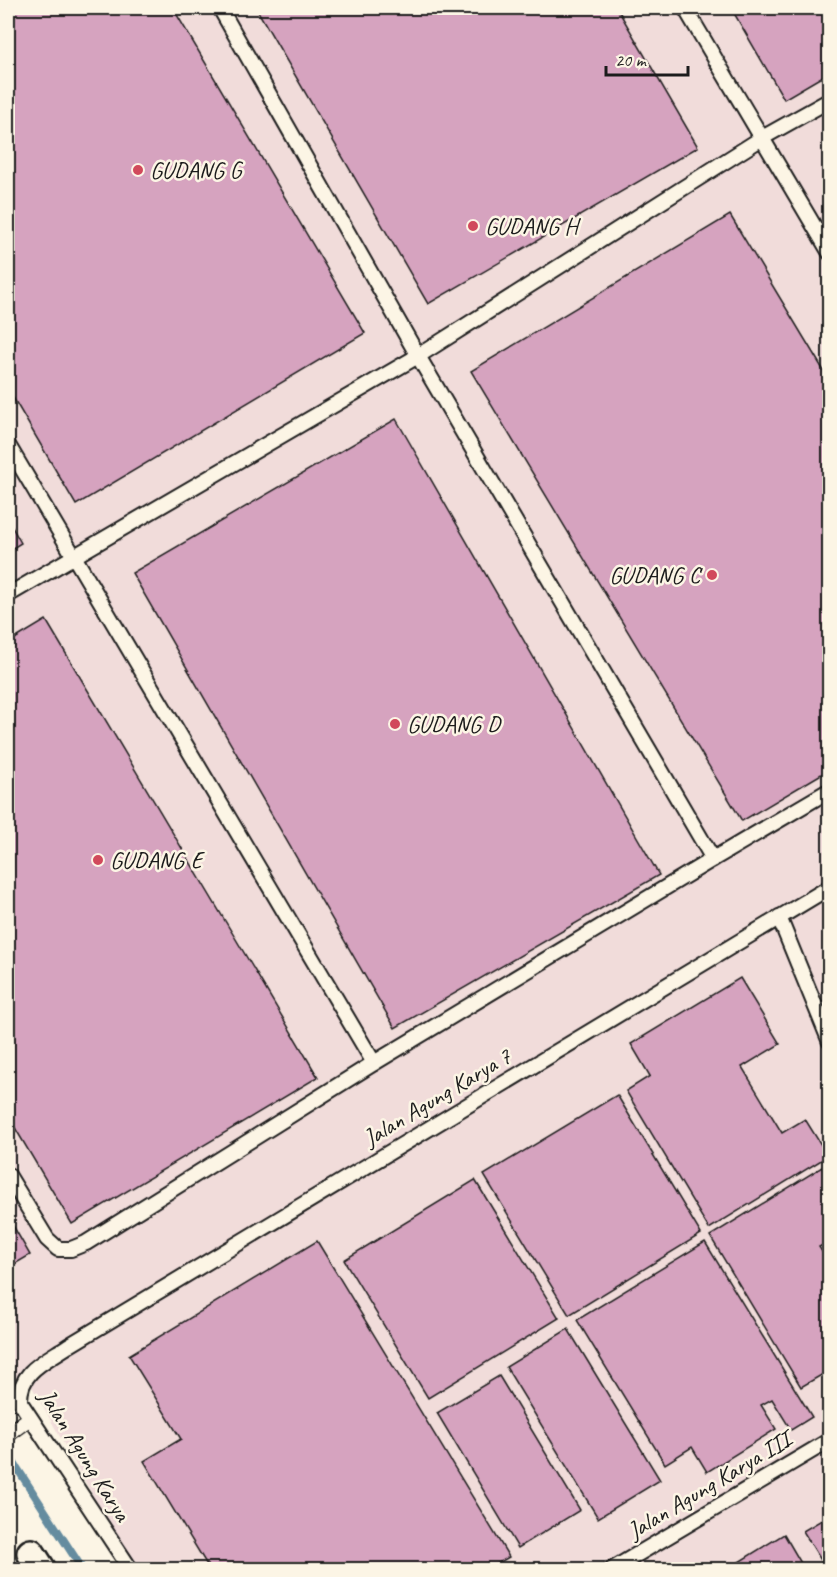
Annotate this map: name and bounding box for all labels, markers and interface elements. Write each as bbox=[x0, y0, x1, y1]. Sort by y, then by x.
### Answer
scale bar bbox=[606, 39, 688, 77]
text: 20 m bbox=[615, 49, 648, 71]
place label: GUDANG G bbox=[150, 155, 243, 185]
marker: GUDANG G bbox=[131, 163, 145, 177]
place label: GUDANG H bbox=[485, 211, 581, 241]
marker: GUDANG H bbox=[466, 219, 480, 233]
place label: GUDANG C bbox=[609, 560, 703, 590]
marker: GUDANG C bbox=[705, 568, 719, 582]
place label: GUDANG D bbox=[407, 709, 502, 739]
marker: GUDANG D bbox=[388, 717, 402, 731]
place label: GUDANG E bbox=[110, 845, 205, 875]
marker: GUDANG E bbox=[91, 853, 105, 867]
street label: Jalan Agung Karya 7 bbox=[357, 1041, 517, 1153]
street label: Jalan Agung Karya bbox=[32, 1382, 138, 1528]
street label: Jalan Agung Karya III bbox=[621, 1422, 800, 1546]

